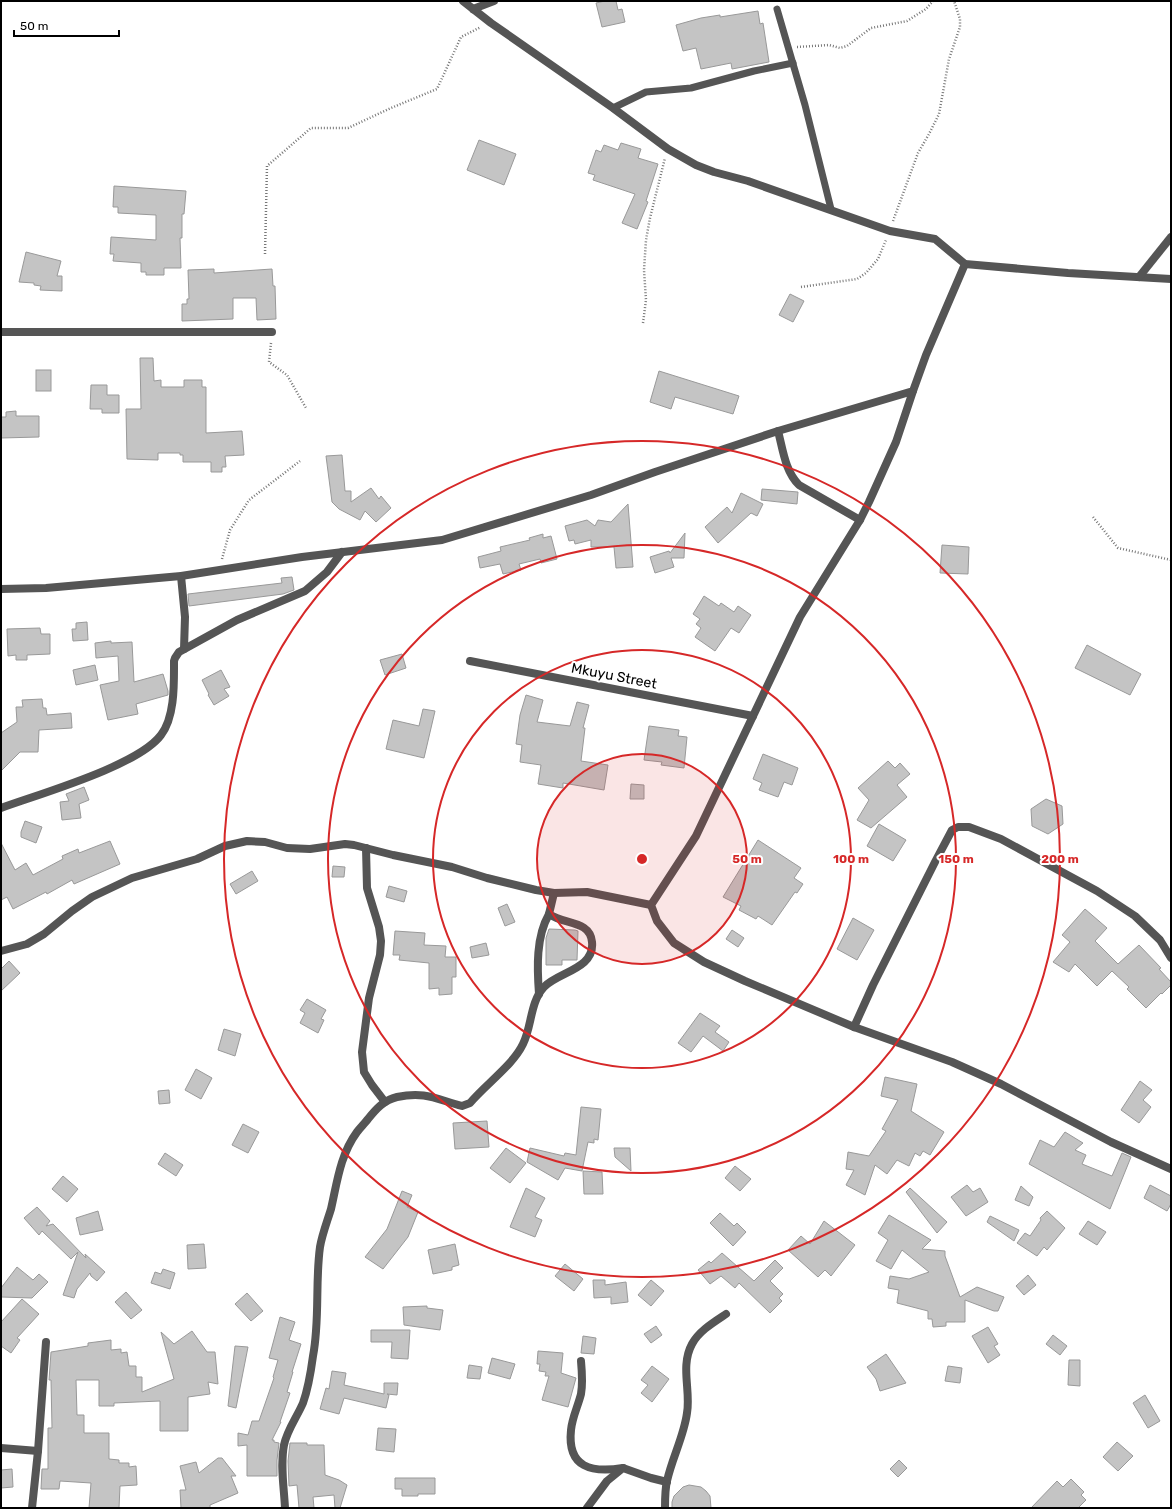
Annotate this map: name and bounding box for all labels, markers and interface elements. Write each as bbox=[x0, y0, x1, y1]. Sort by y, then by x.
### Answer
scale bar bbox=[14, 12, 119, 38]
text: 50 m bbox=[20, 19, 48, 33]
street label: Mkuyu Street bbox=[570, 659, 659, 693]
centre of rings bbox=[635, 852, 649, 866]
text: 50 m bbox=[732, 852, 762, 866]
text: 100 m bbox=[833, 852, 869, 866]
text: 150 m bbox=[938, 852, 974, 866]
text: 200 m bbox=[1041, 852, 1079, 866]

